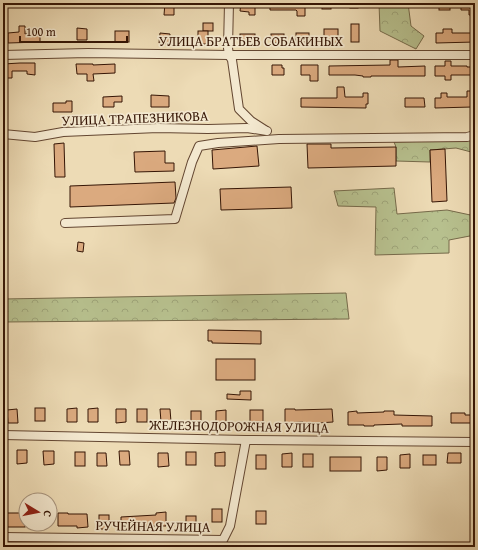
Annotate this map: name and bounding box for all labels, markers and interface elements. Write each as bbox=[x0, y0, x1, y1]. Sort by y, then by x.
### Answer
scale bar bbox=[20, 18, 127, 44]
text: 100 m bbox=[26, 23, 56, 40]
street label: УЛИЦА БРАТЬЕВ СОБАКИНЫХ bbox=[159, 31, 344, 51]
street label: УЛИЦА ТРАПЕЗНИКОВА bbox=[61, 105, 209, 131]
street label: ЖЕЛЕЗНОДОРОЖНАЯ УЛИЦА bbox=[148, 414, 330, 438]
north arrow bbox=[18, 492, 58, 532]
text: С bbox=[39, 509, 56, 518]
street label: РУЧЕЙНАЯ УЛИЦА bbox=[96, 515, 211, 537]

